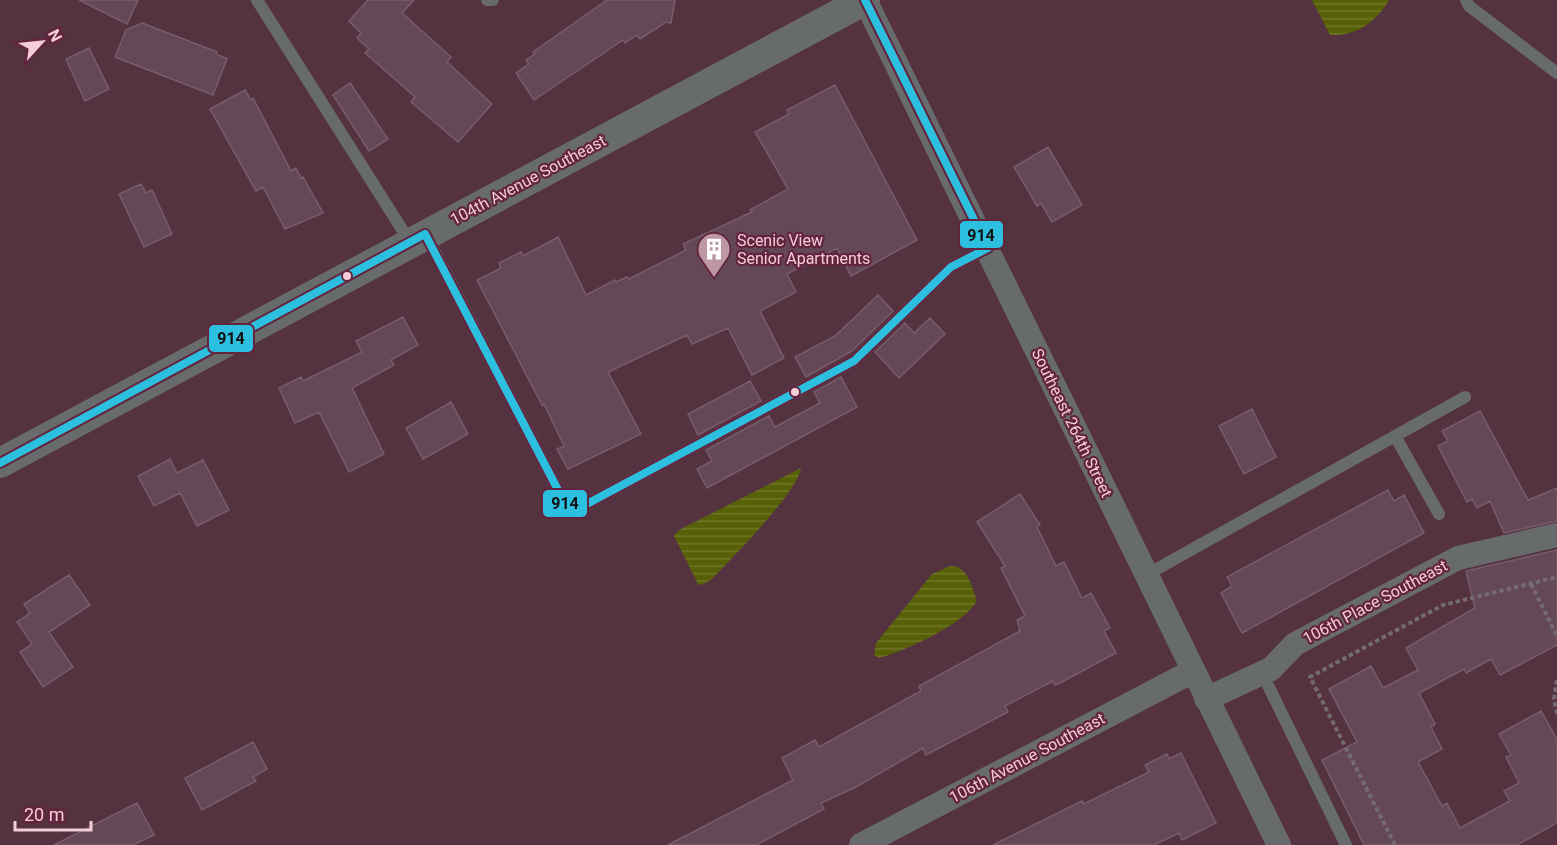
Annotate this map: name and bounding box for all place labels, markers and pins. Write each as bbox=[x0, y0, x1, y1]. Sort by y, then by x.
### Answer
building icon: Scenic View Senior Apartments bbox=[696, 231, 732, 278]
place label: Scenic View Senior Apartments bbox=[737, 231, 870, 268]
unlabelled marker bbox=[341, 270, 353, 282]
unlabelled marker bbox=[789, 386, 801, 398]

